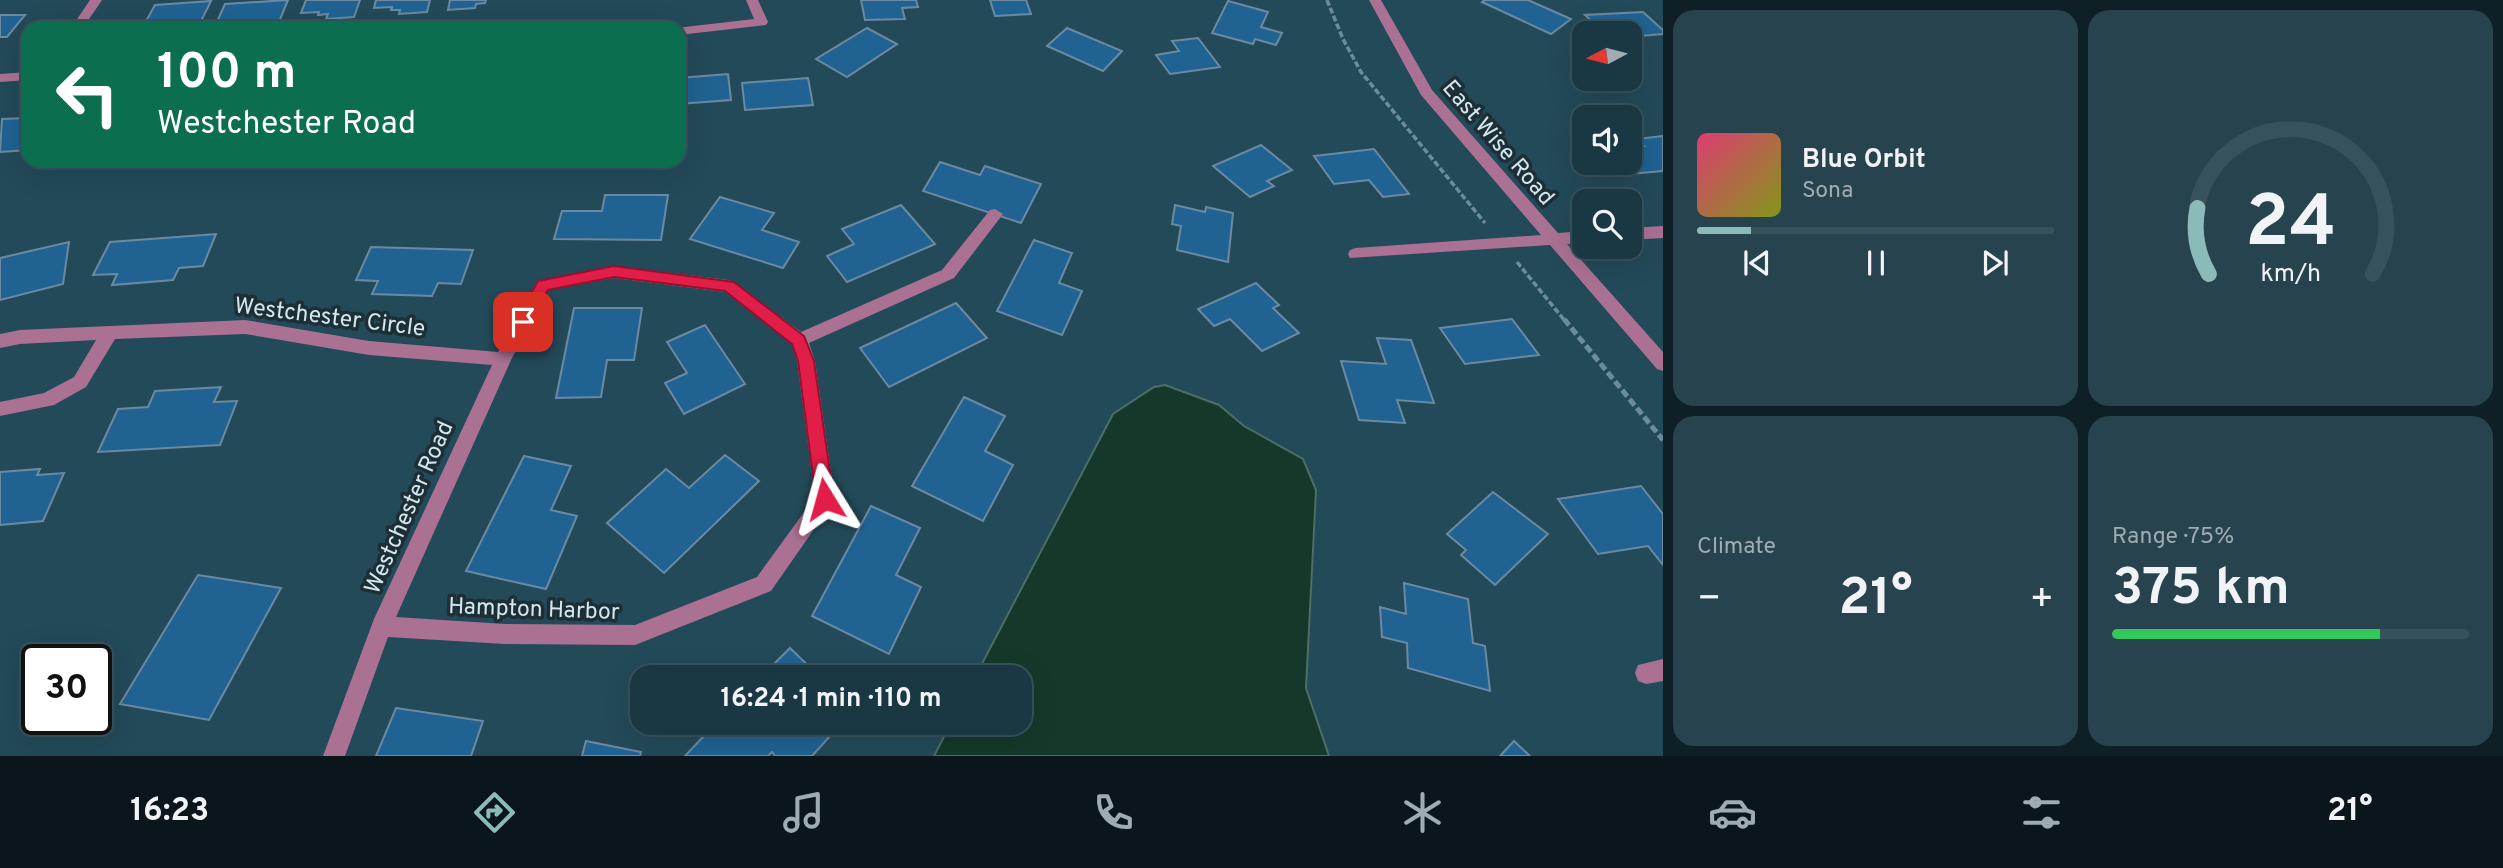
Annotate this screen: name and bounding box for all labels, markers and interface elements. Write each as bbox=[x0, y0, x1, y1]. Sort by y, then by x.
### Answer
north arrow bbox=[1572, 21, 1642, 91]
map controls bbox=[1572, 21, 1642, 259]
text: 100 m bbox=[157, 44, 296, 106]
icon: left bbox=[42, 49, 133, 140]
street label: East Wise Road bbox=[1435, 75, 1559, 212]
text: Westchester Road bbox=[157, 105, 416, 145]
button: sound bbox=[1572, 105, 1642, 175]
text: Blue Orbit bbox=[1802, 144, 1926, 177]
text: Sona bbox=[1802, 177, 1853, 206]
text: 24 bbox=[2245, 180, 2336, 272]
button: search bbox=[1572, 189, 1642, 259]
icon: previous bbox=[1738, 244, 1776, 282]
icon: pause bbox=[1857, 244, 1895, 282]
icon: next bbox=[1976, 244, 2014, 282]
text: km/h bbox=[2260, 259, 2321, 291]
street label: Westchester Circle bbox=[233, 292, 427, 345]
pin bbox=[493, 292, 553, 352]
icon: arrive bbox=[504, 303, 542, 341]
street label: Westchester Road bbox=[359, 417, 461, 599]
position arrow bbox=[788, 462, 862, 536]
text: Range · 75% bbox=[2112, 523, 2234, 552]
text: Climate bbox=[1697, 533, 1776, 562]
text: 375 km bbox=[2112, 557, 2290, 623]
text: 21° bbox=[1838, 567, 1913, 633]
text: − bbox=[1697, 576, 1722, 625]
text: + bbox=[2029, 576, 2054, 625]
street label: Hampton Harbor bbox=[448, 593, 620, 628]
speed limit sign: 30 bbox=[21, 644, 112, 735]
text: 16:24 · 1 min · 110 m bbox=[721, 683, 941, 716]
icon: directions bbox=[470, 788, 519, 837]
icon: music bbox=[779, 788, 828, 837]
icon: phone bbox=[1089, 788, 1138, 837]
icon: climate bbox=[1398, 788, 1447, 837]
icon: car bbox=[1708, 788, 1757, 837]
icon: filters bbox=[2017, 788, 2066, 837]
text: 16:23 bbox=[130, 792, 209, 832]
text: 21° bbox=[2327, 792, 2373, 832]

